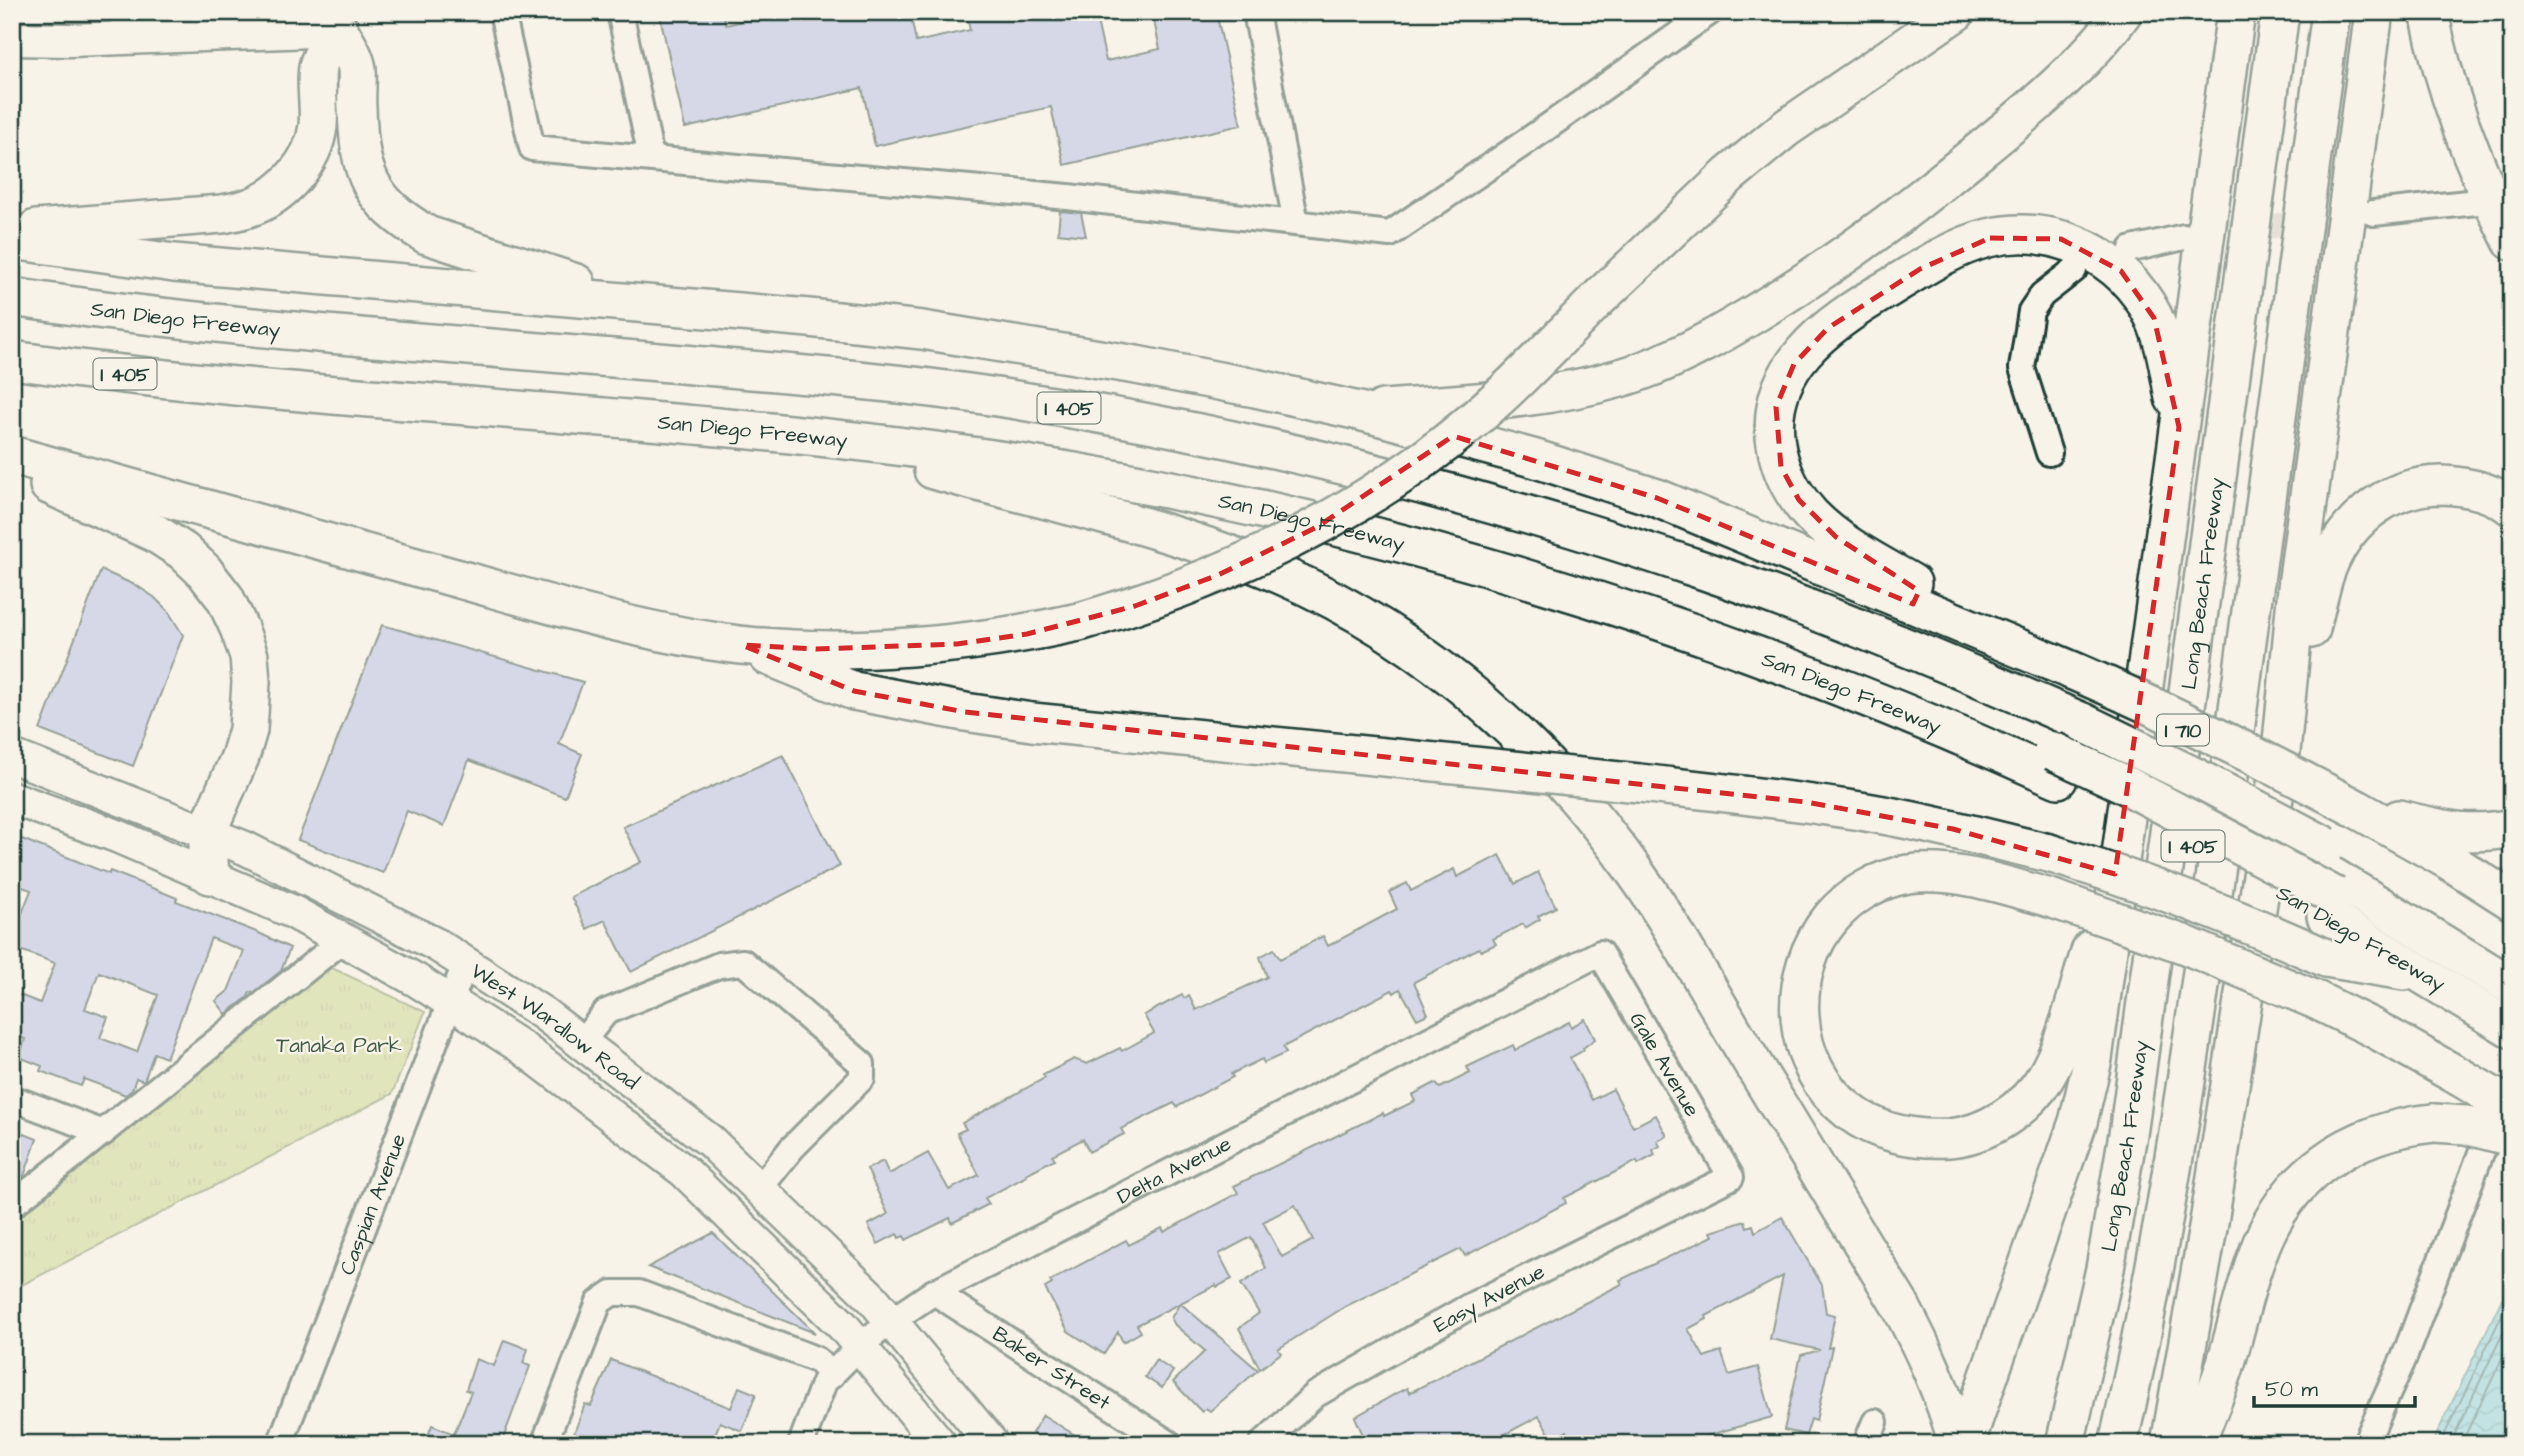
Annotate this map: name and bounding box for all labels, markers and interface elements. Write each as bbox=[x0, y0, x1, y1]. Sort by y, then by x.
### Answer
street label: San Diego Freeway bbox=[89, 294, 282, 347]
road number: I 405 bbox=[94, 358, 156, 390]
road number: I 405 bbox=[1038, 392, 1100, 424]
street label: San Diego Freeway bbox=[656, 408, 849, 457]
street label: Long Beach Freeway bbox=[2174, 475, 2234, 691]
street label: San Diego Freeway bbox=[1216, 486, 1408, 561]
street label: San Diego Freeway bbox=[1758, 645, 1946, 743]
road number: I 710 bbox=[2157, 715, 2209, 746]
road number: I 405 bbox=[2162, 831, 2224, 862]
street label: San Diego Freeway bbox=[2270, 878, 2451, 1001]
street label: West Wardlow Road bbox=[465, 957, 645, 1097]
street label: Gale Avenue bbox=[1623, 1007, 1707, 1122]
park label: Tanaka Park bbox=[276, 1031, 402, 1060]
street label: Long Beach Freeway bbox=[2094, 1038, 2158, 1254]
street label: Delta Avenue bbox=[1112, 1129, 1236, 1211]
street label: Caspian Avenue bbox=[333, 1130, 413, 1279]
street label: Easy Avenue bbox=[1429, 1257, 1551, 1342]
street label: Baker Street bbox=[987, 1320, 1116, 1417]
scale bar bbox=[2254, 1365, 2416, 1409]
text: 50 m bbox=[2265, 1375, 2319, 1404]

